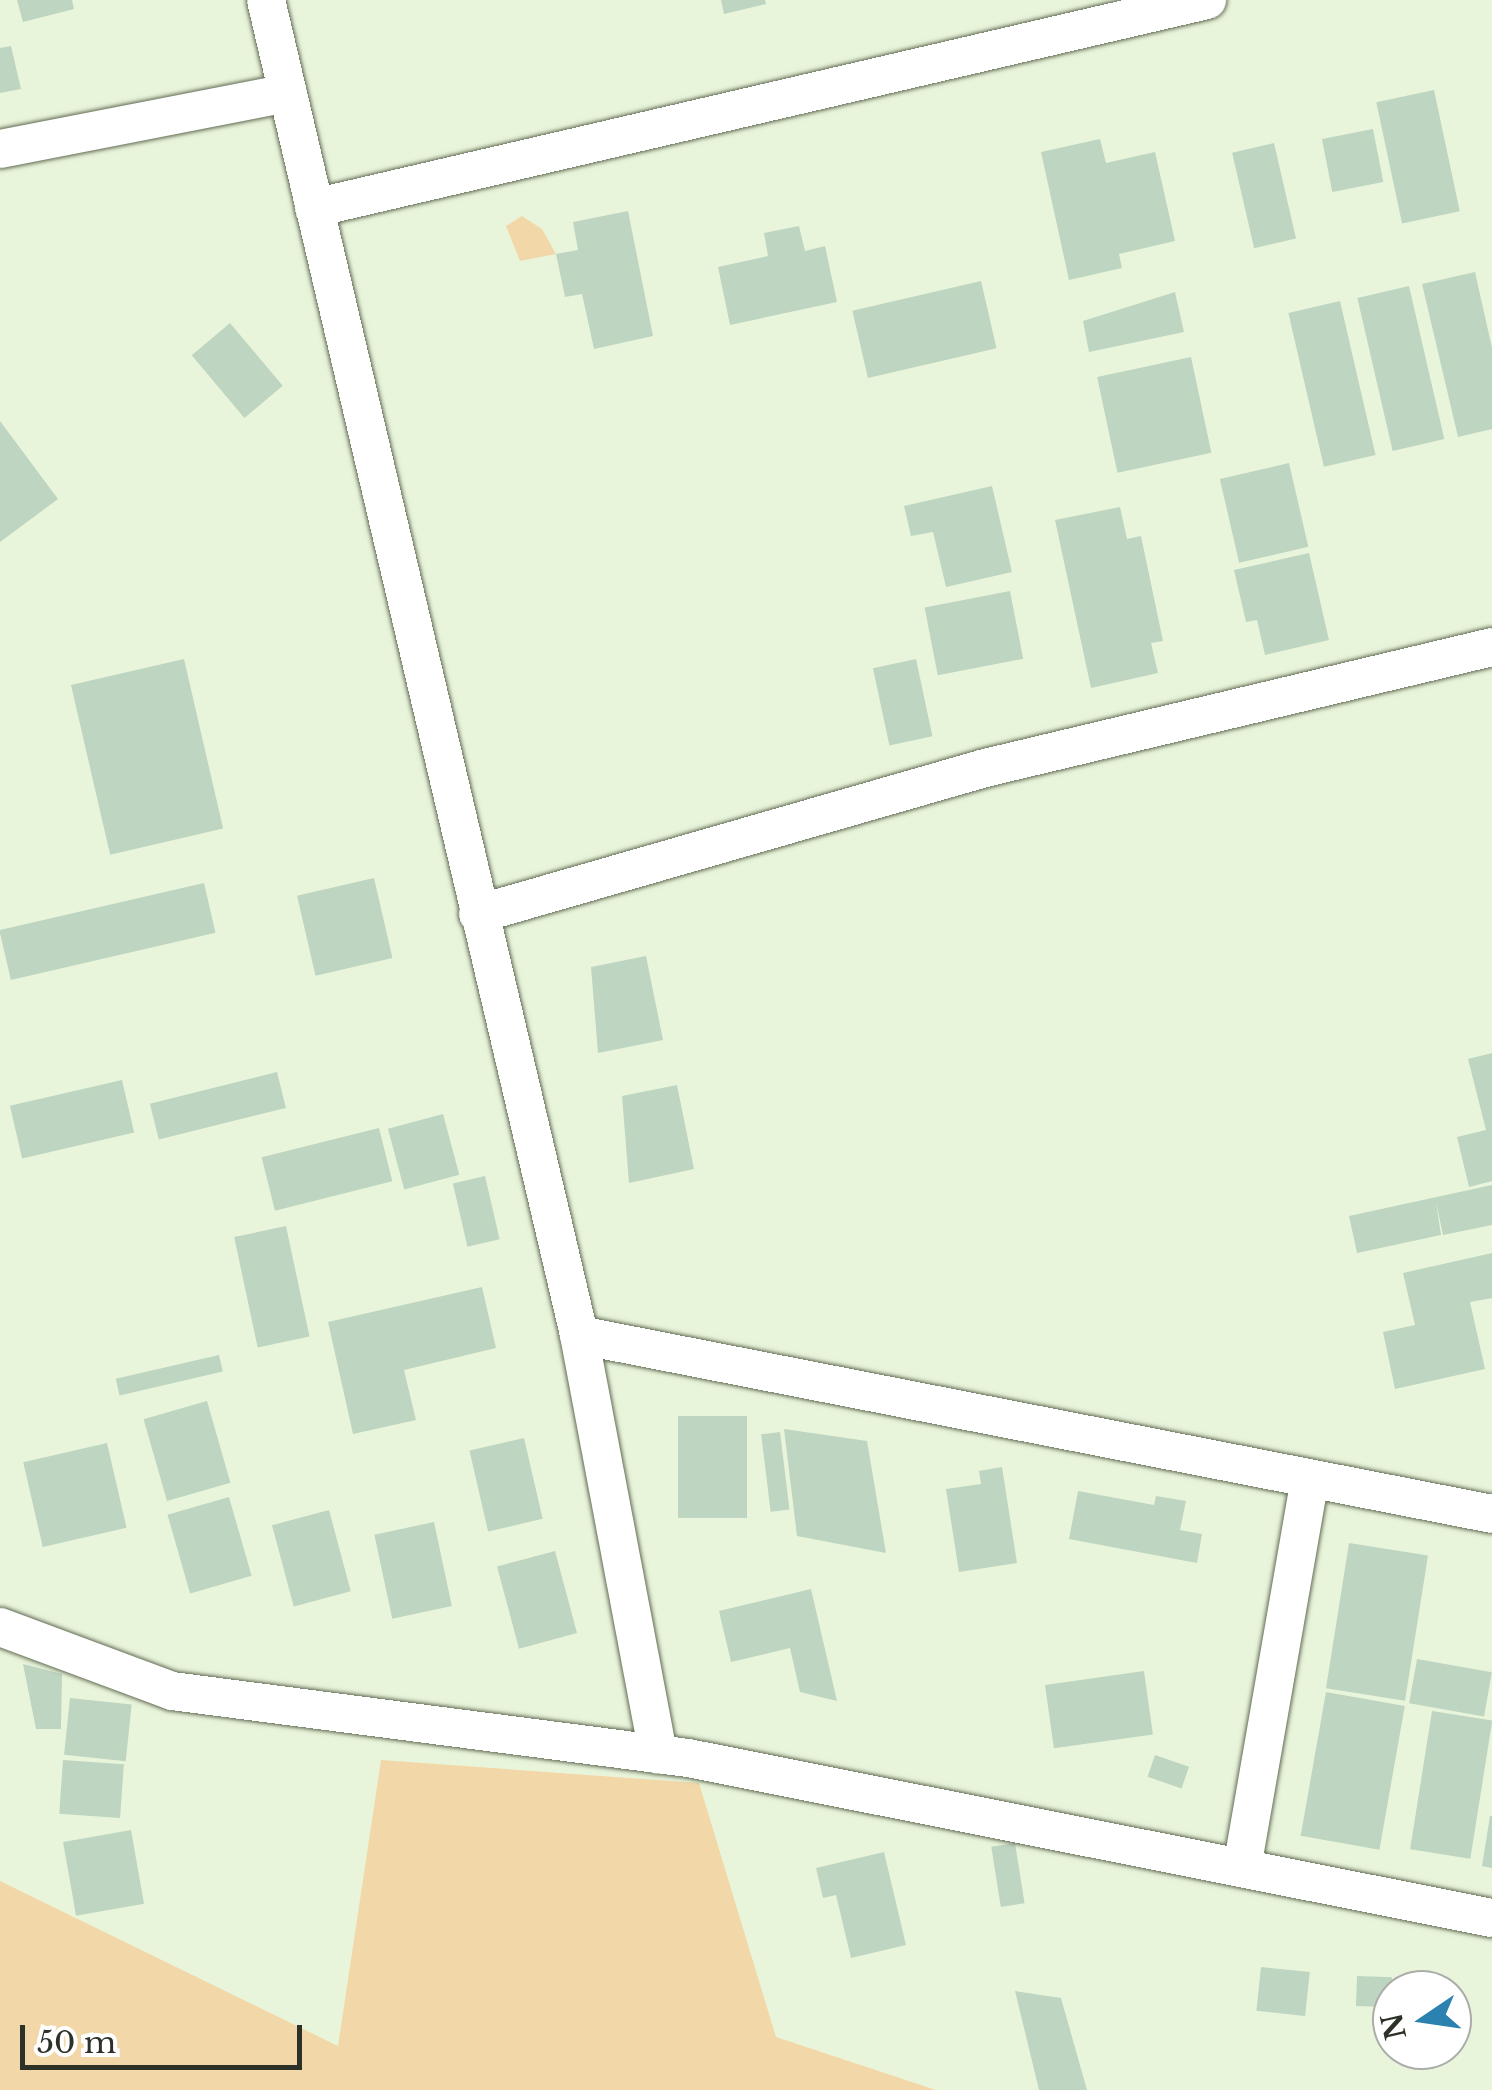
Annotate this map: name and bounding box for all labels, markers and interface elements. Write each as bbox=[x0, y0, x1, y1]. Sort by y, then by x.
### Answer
north arrow bbox=[1372, 1970, 1472, 2070]
scale bar bbox=[25, 2005, 308, 2067]
text: N bbox=[1374, 2010, 1414, 2043]
text: 50 m bbox=[37, 2024, 116, 2061]

